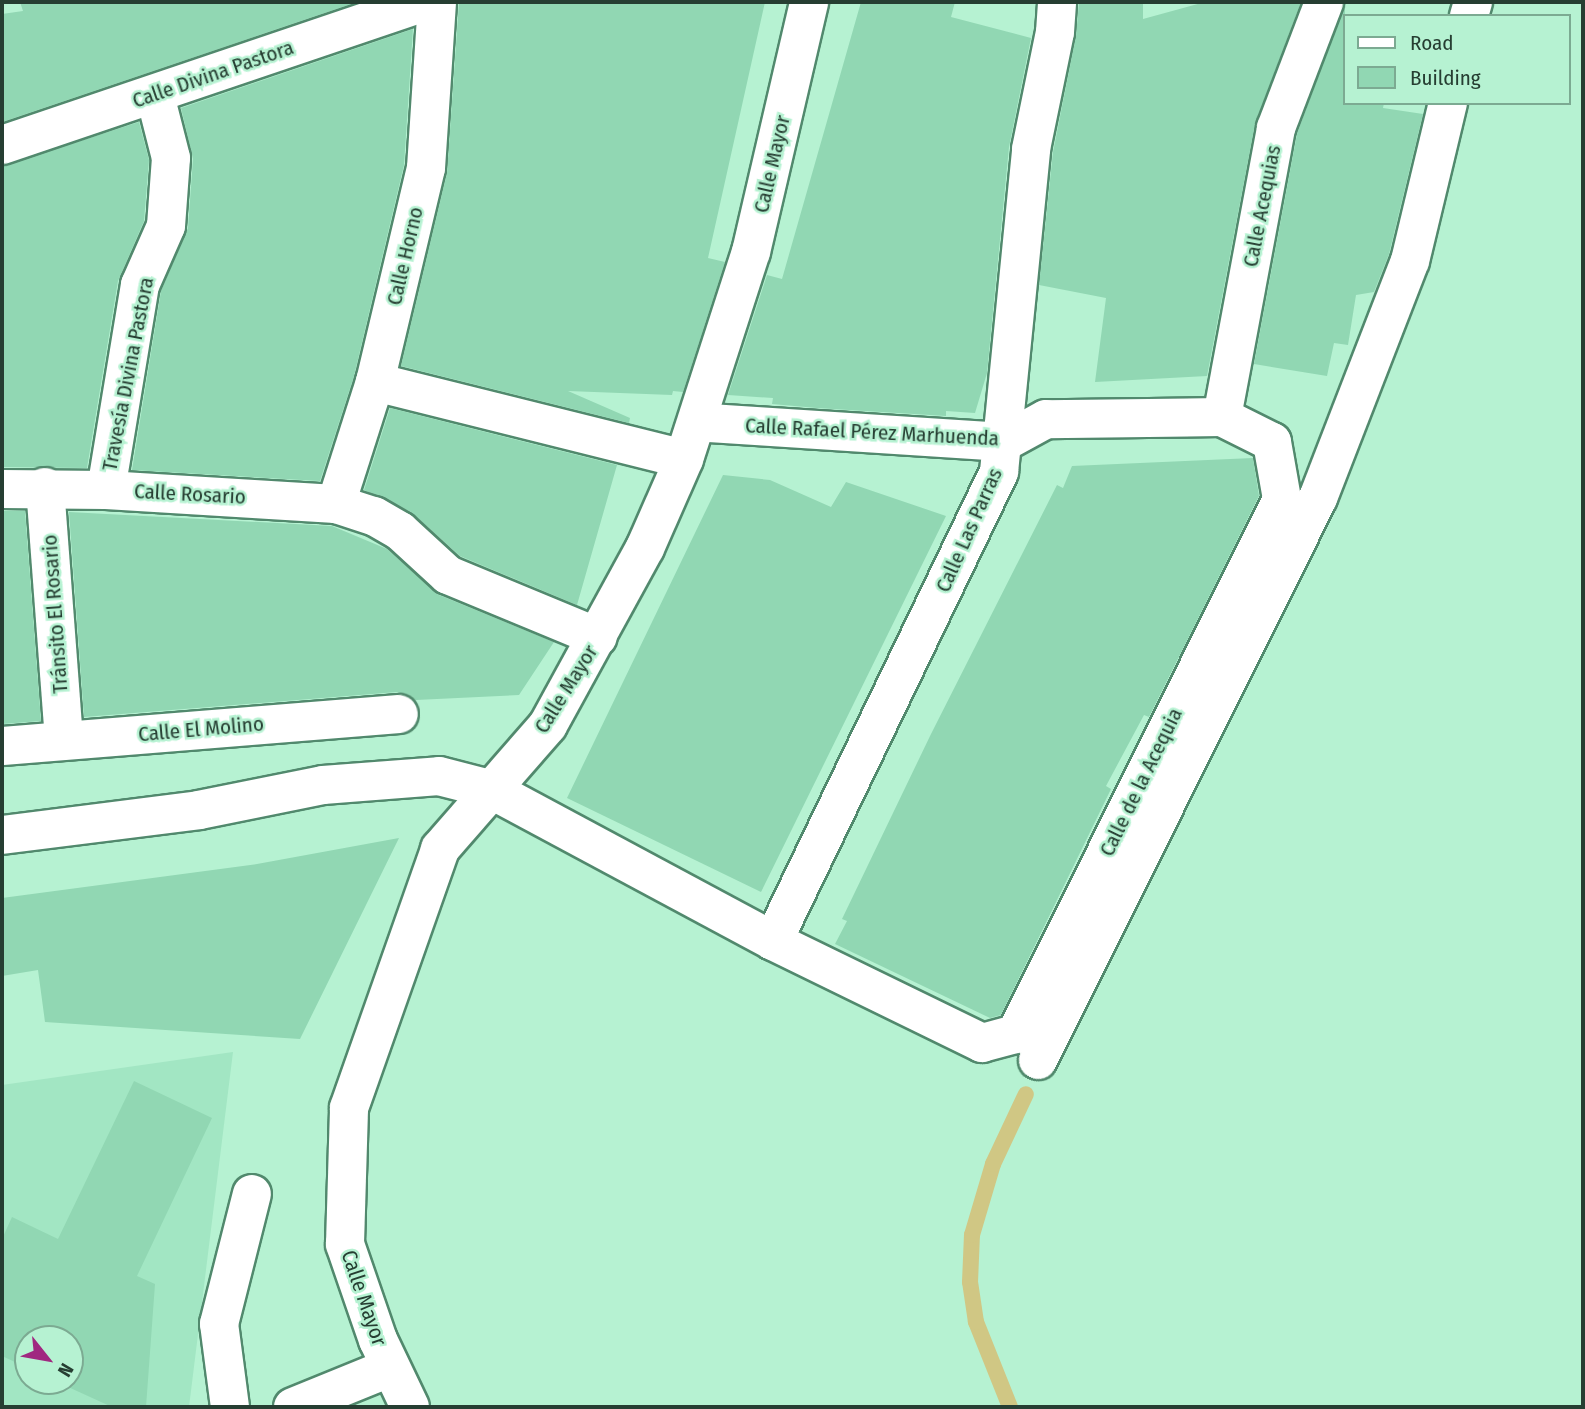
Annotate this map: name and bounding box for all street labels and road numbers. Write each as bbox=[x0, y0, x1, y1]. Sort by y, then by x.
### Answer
street label: Calle Divina Pastora bbox=[129, 35, 297, 113]
street label: Calle Mayor bbox=[749, 113, 795, 215]
street label: Calle Acequias bbox=[1238, 143, 1286, 269]
street label: Calle Horno bbox=[381, 204, 429, 308]
street label: Travesía Divina Pastora bbox=[97, 275, 159, 473]
street label: Calle Rafael Pérez Marhuenda bbox=[745, 413, 999, 451]
street label: Calle Las Parras bbox=[930, 464, 1008, 596]
street label: Calle Rosario bbox=[134, 478, 246, 510]
street label: Tránsito El Rosario bbox=[37, 534, 73, 694]
street label: Calle Mayor bbox=[529, 640, 603, 738]
street label: Calle de la Acequia bbox=[1094, 704, 1188, 860]
street label: Calle El Molino bbox=[137, 711, 265, 747]
street label: Calle Mayor bbox=[336, 1247, 392, 1349]

